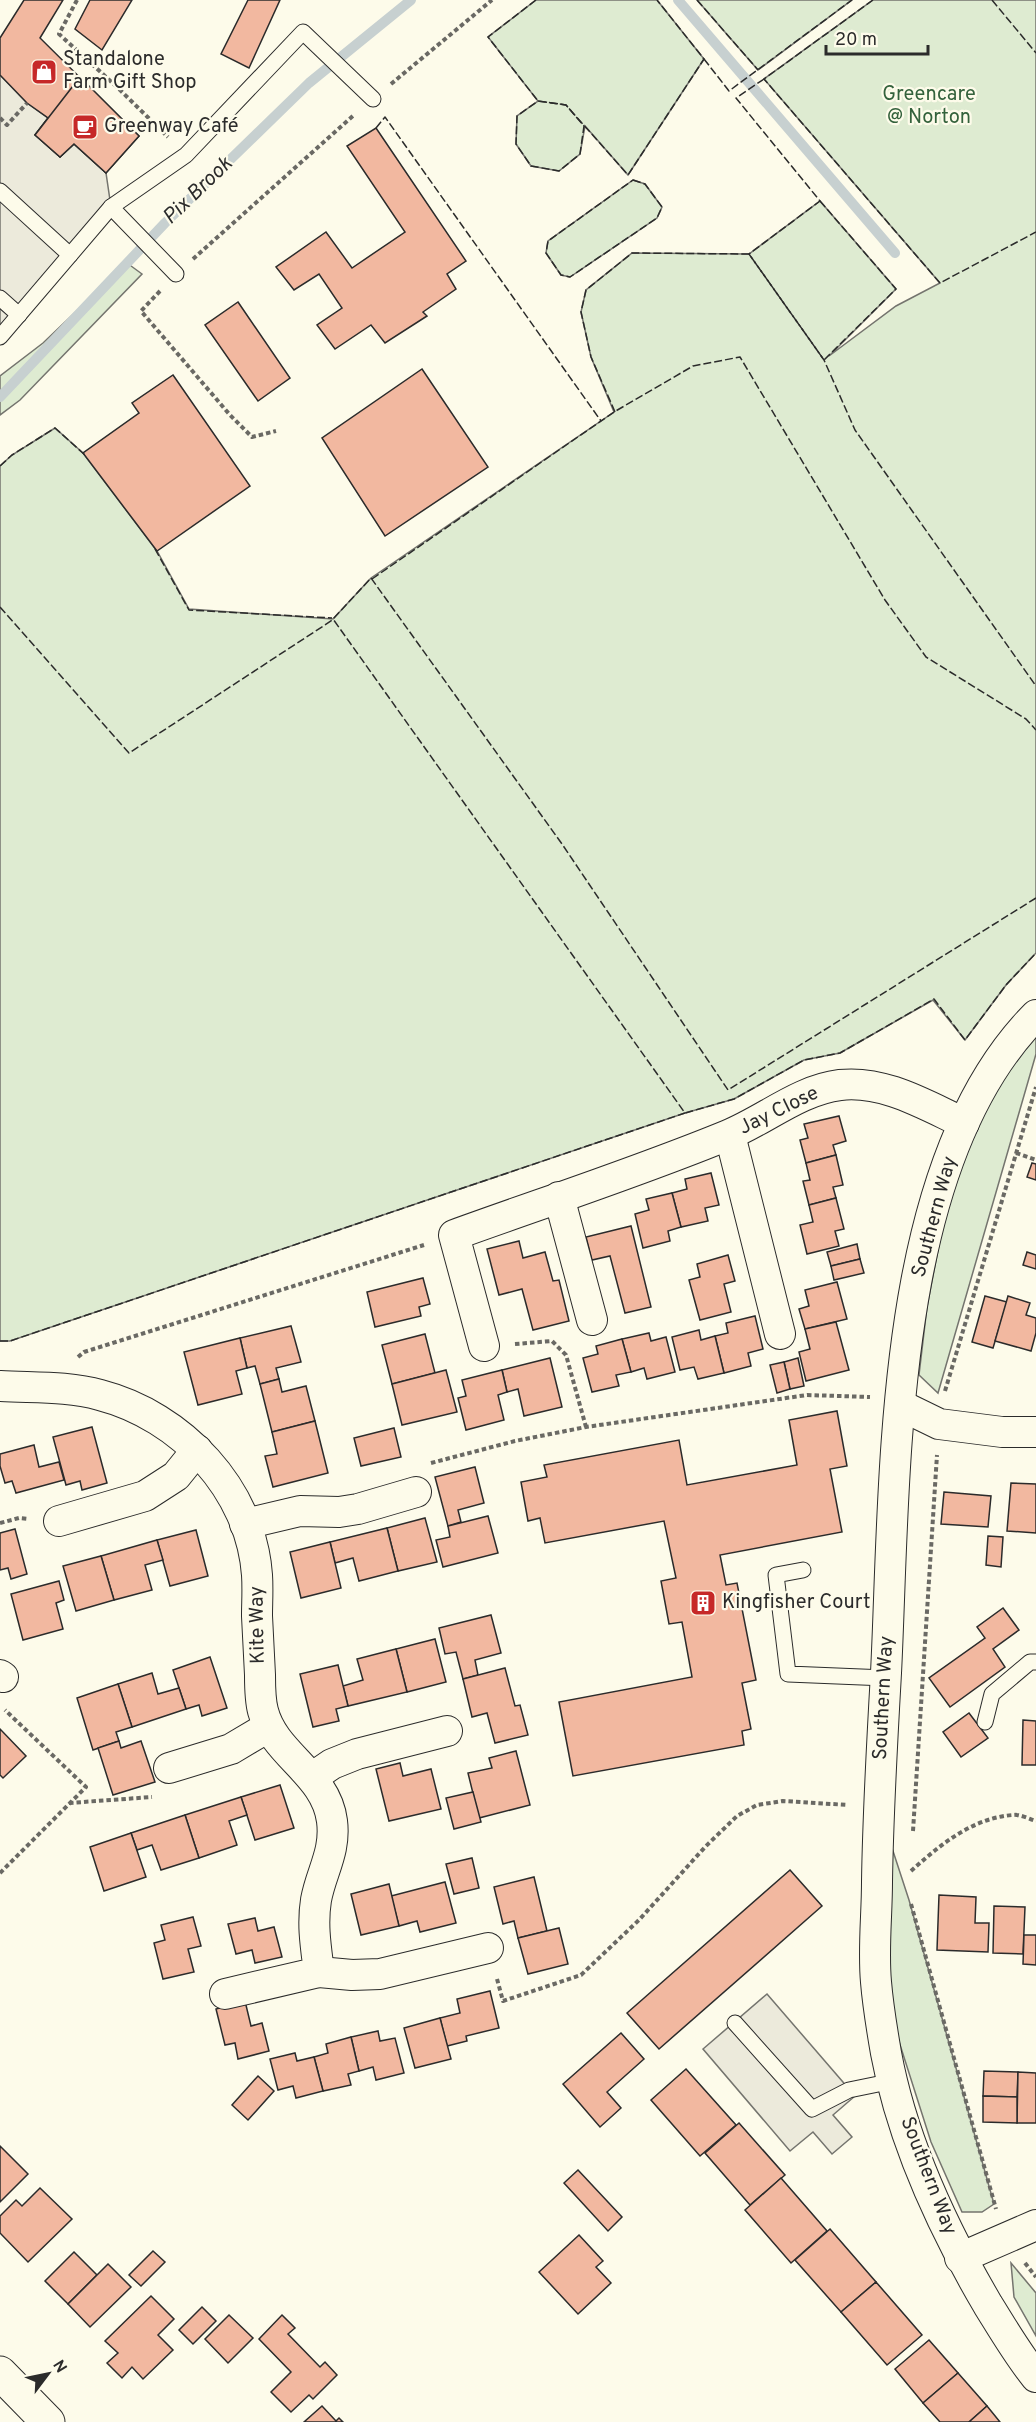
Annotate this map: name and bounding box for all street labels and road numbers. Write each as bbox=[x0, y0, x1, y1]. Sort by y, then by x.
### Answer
street label: Jay Close bbox=[735, 1081, 823, 1141]
street label: Southern Way bbox=[906, 1154, 964, 1280]
street label: Kite Way bbox=[244, 1586, 272, 1664]
street label: Southern Way bbox=[868, 1635, 900, 1761]
street label: Southern Way bbox=[894, 2113, 962, 2239]

